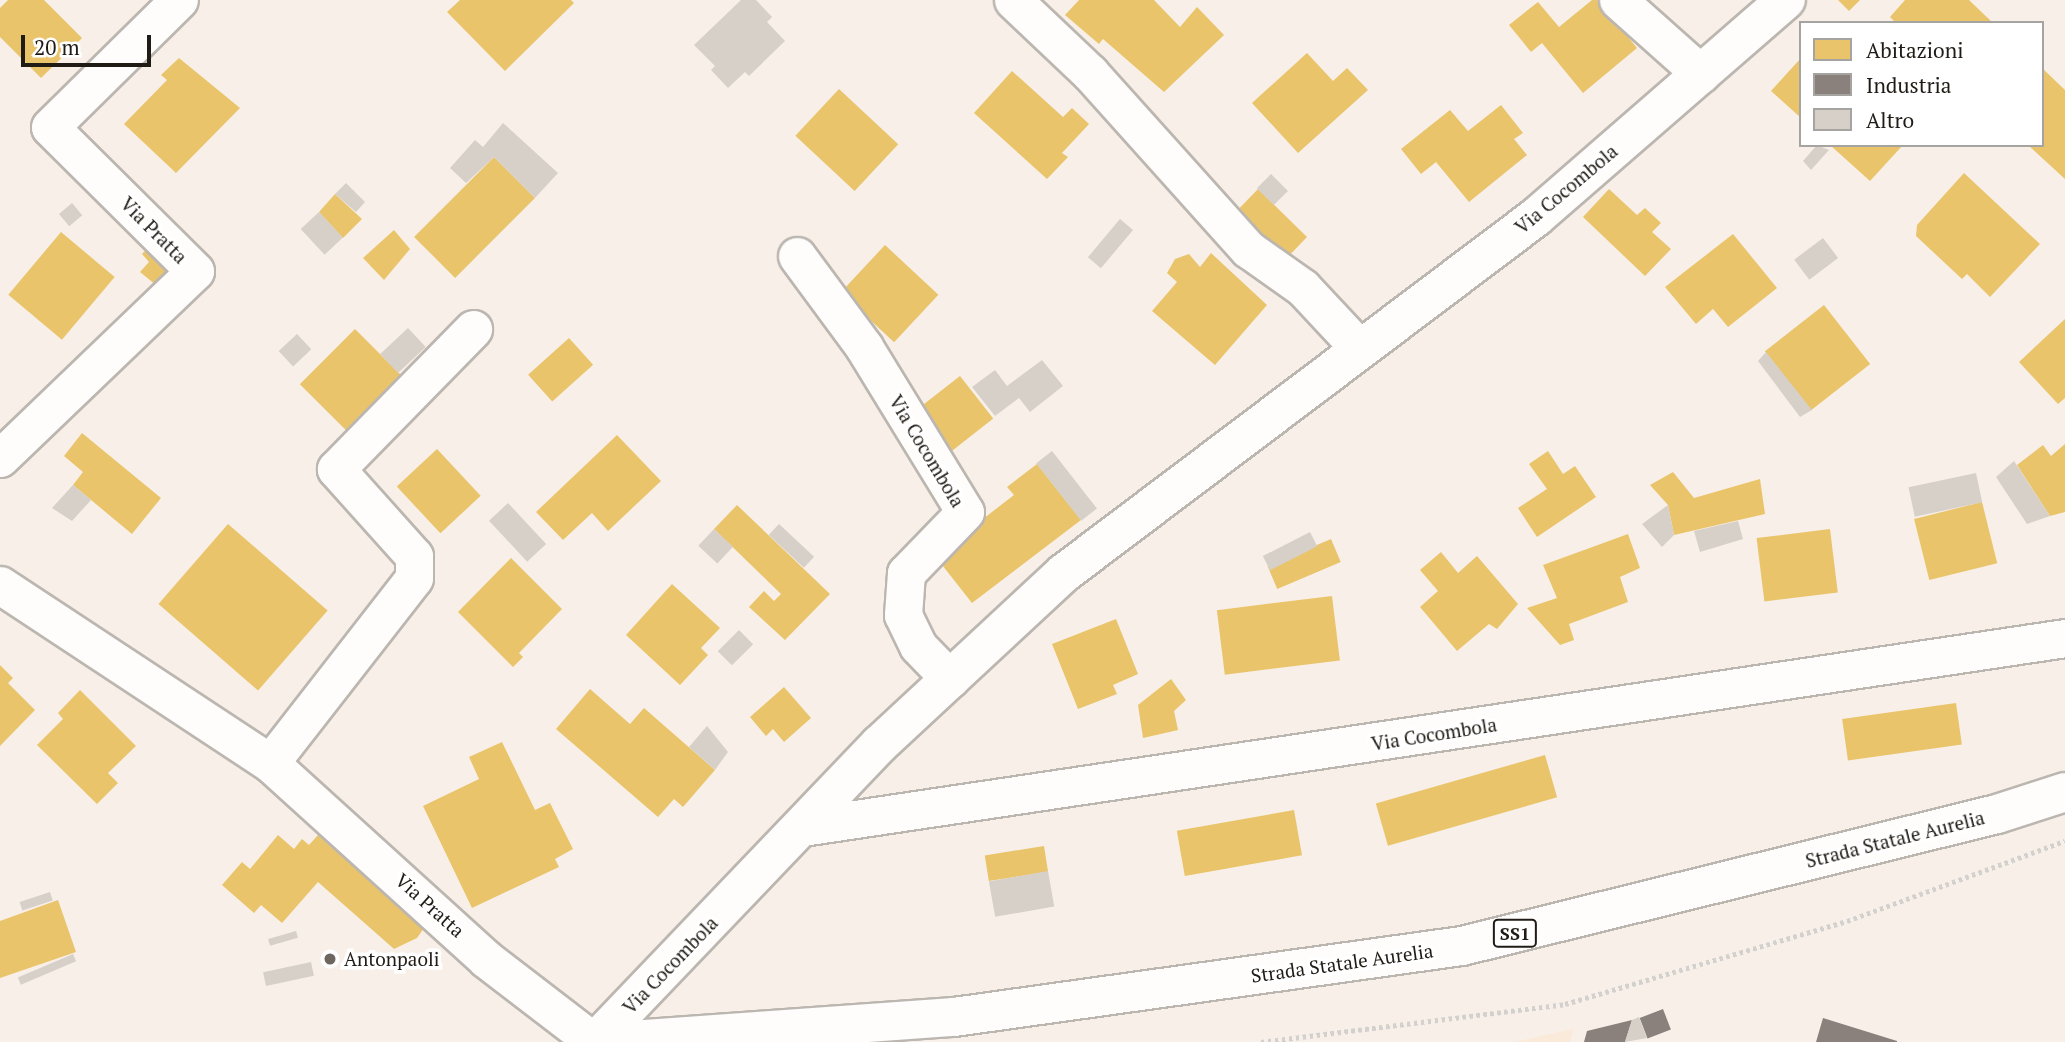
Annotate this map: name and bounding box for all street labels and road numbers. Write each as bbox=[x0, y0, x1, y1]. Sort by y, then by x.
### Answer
street label: Via Cocombola bbox=[1510, 140, 1622, 238]
street label: Via Pratta bbox=[116, 192, 192, 268]
street label: Via Cocombola bbox=[885, 391, 969, 511]
street label: Via Cocombola bbox=[1370, 713, 1498, 755]
street label: Strada Statale Aurelia bbox=[1803, 806, 1987, 872]
street label: Via Pratta bbox=[391, 868, 469, 942]
street label: Via Cocombola bbox=[618, 911, 722, 1019]
road number: SS1 bbox=[1492, 918, 1538, 948]
street label: Strada Statale Aurelia bbox=[1249, 939, 1435, 987]

